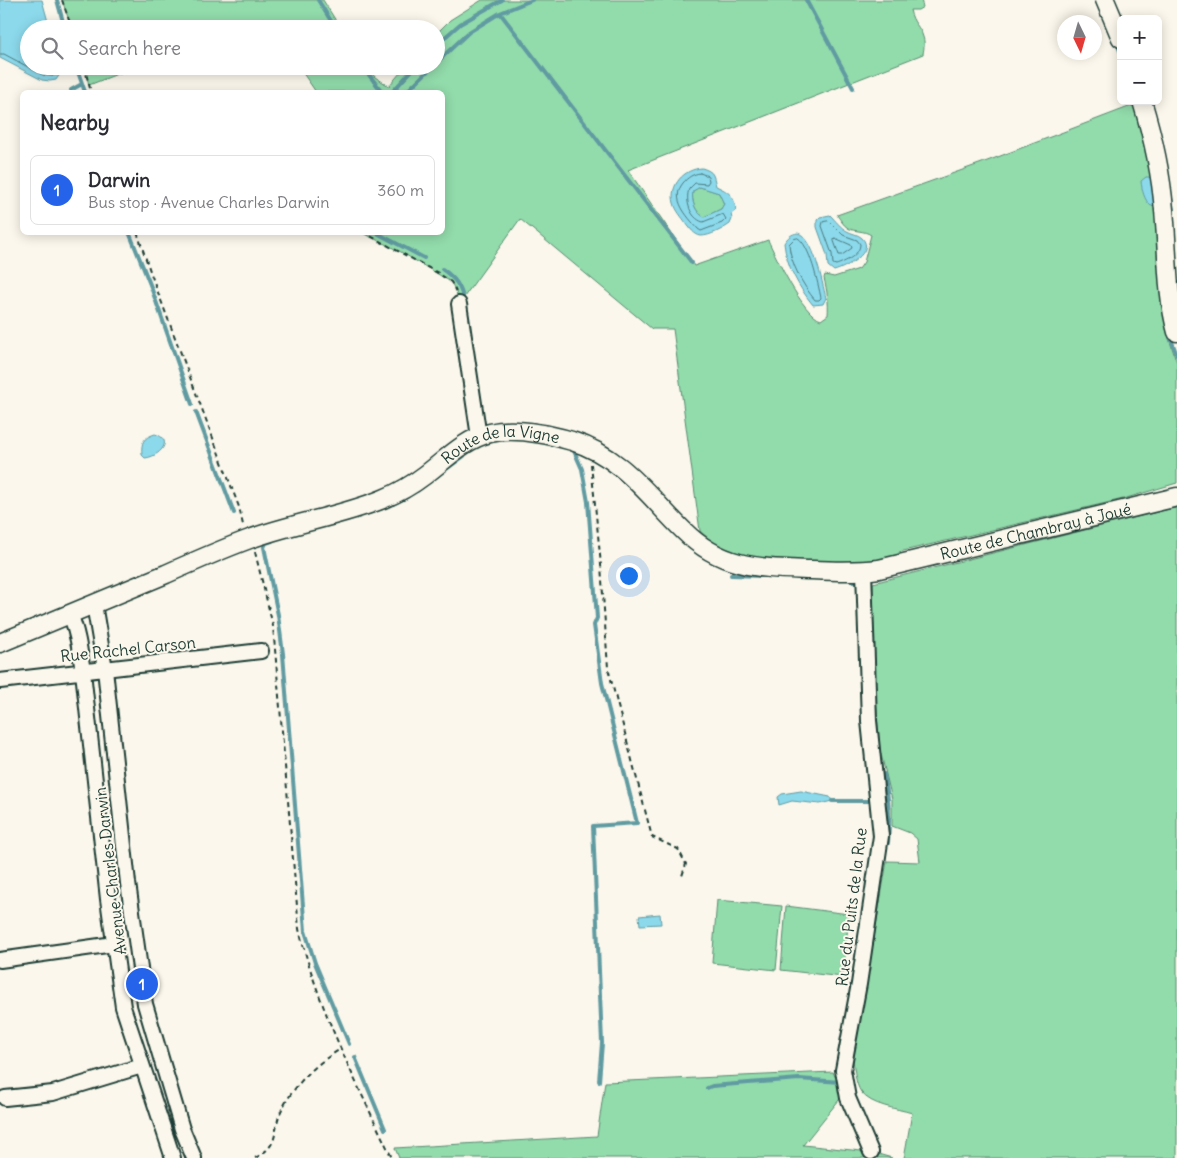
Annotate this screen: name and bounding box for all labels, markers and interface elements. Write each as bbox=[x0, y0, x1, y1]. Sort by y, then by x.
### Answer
north arrow bbox=[1057, 15, 1102, 60]
map controls bbox=[1117, 15, 1162, 105]
button: + bbox=[1117, 15, 1162, 60]
search box bbox=[20, 20, 445, 75]
icon: search bbox=[38, 34, 66, 62]
text: Search here bbox=[78, 36, 181, 60]
button: − bbox=[1117, 60, 1162, 105]
text: Nearby bbox=[40, 109, 110, 136]
text: Darwin bbox=[88, 168, 150, 192]
text: 1 bbox=[54, 180, 60, 200]
text: 360 m bbox=[377, 180, 424, 200]
text: Bus stop · Avenue Charles Darwin bbox=[88, 192, 329, 212]
street label: Route de la Vigne bbox=[437, 421, 562, 468]
street label: Route de Chambray à Joué bbox=[938, 498, 1133, 564]
your location bbox=[616, 563, 642, 589]
street label: Rue Rachel Carson bbox=[59, 632, 197, 666]
street label: Avenue Charles Darwin bbox=[90, 786, 130, 956]
street label: Rue du Puits de la Rue bbox=[831, 827, 871, 987]
pin: 1 bbox=[126, 965, 158, 1003]

